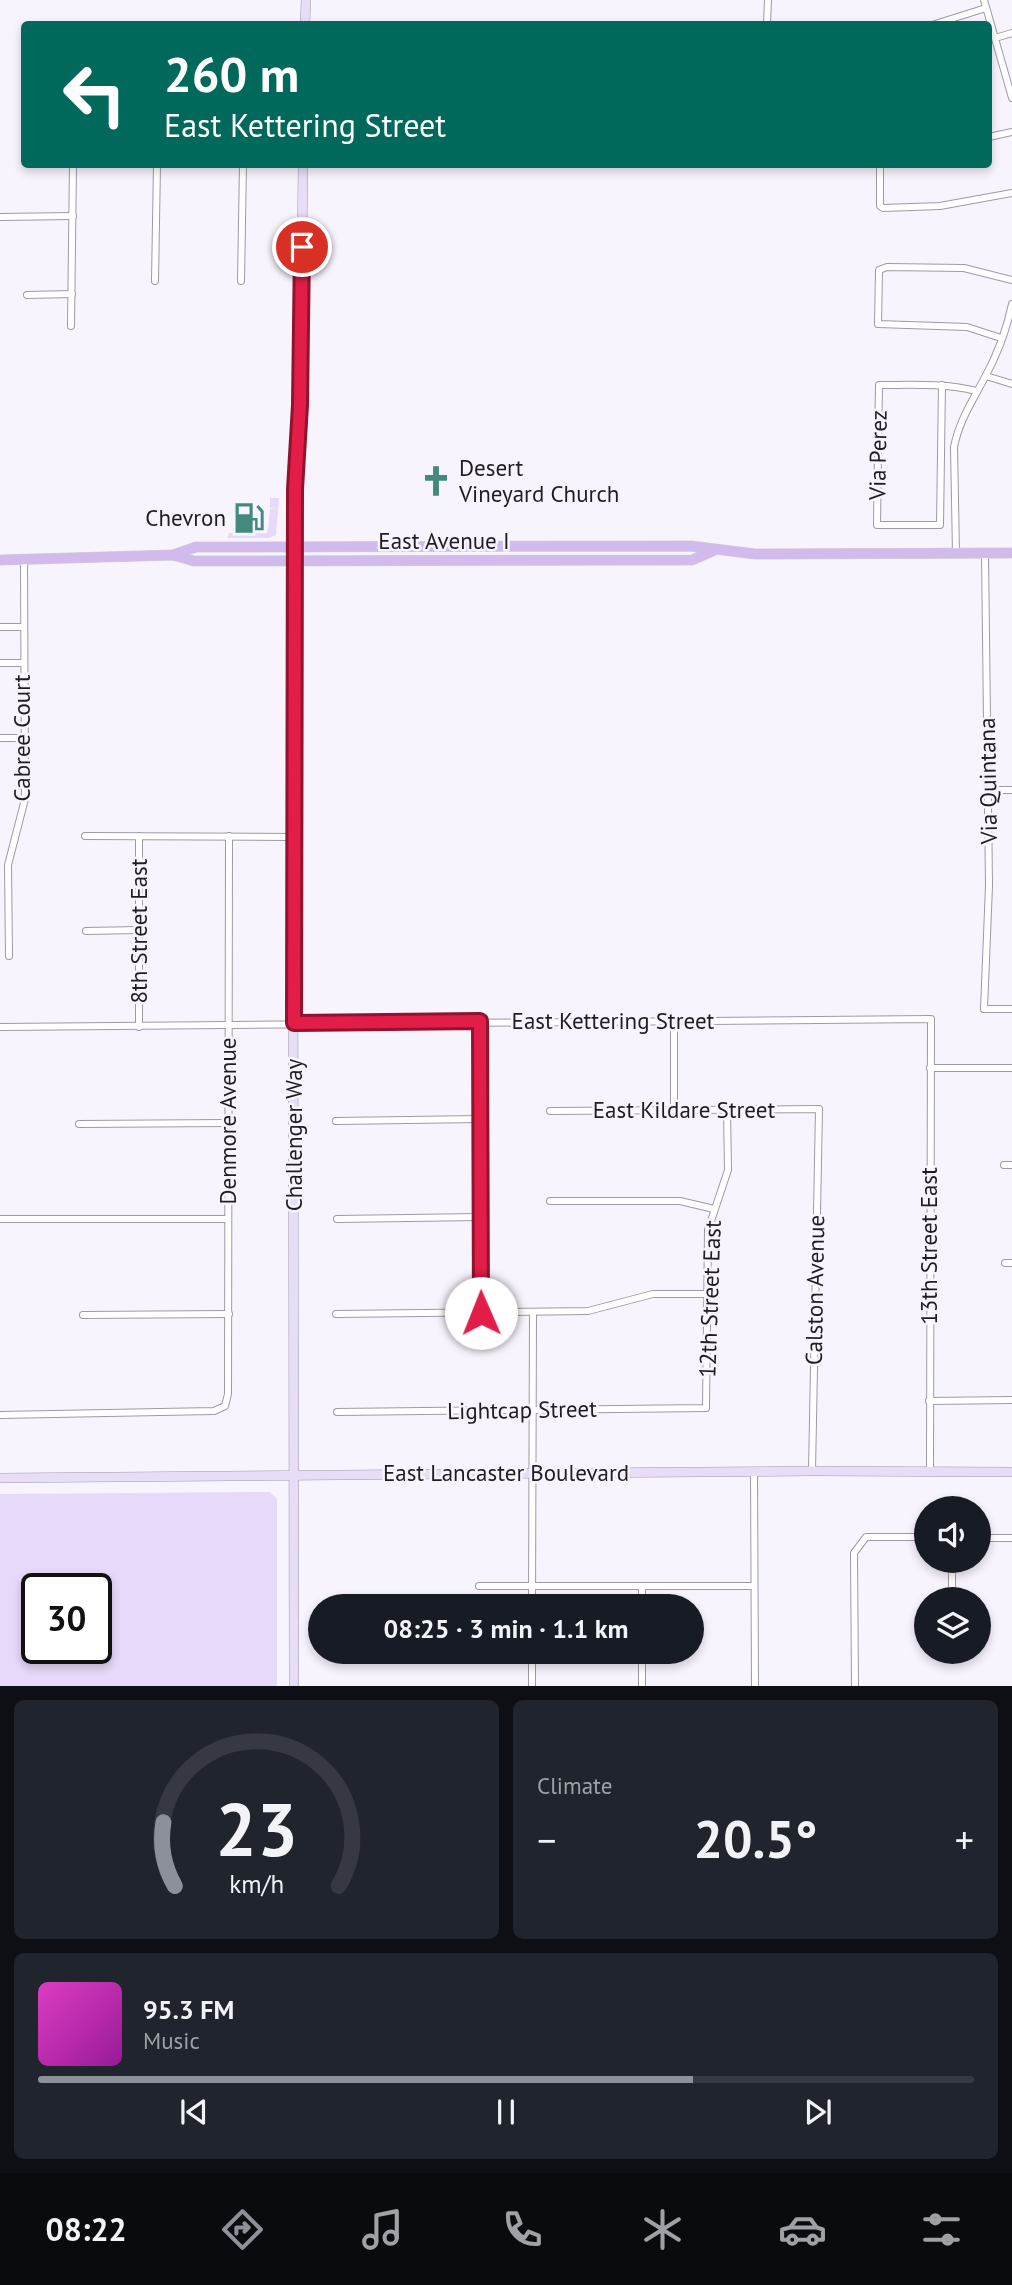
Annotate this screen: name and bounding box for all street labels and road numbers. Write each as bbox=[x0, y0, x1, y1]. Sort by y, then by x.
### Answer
street label: Via Perez bbox=[862, 410, 893, 501]
street label: East Avenue I bbox=[378, 526, 510, 555]
street label: Cabree Court bbox=[7, 674, 36, 802]
street label: Via Quintana bbox=[972, 717, 1003, 846]
street label: 8th Street East bbox=[124, 858, 153, 1004]
street label: East Kettering Street bbox=[512, 1006, 715, 1035]
street label: Denmore Avenue bbox=[213, 1037, 242, 1205]
street label: Challenger Way bbox=[279, 1058, 308, 1211]
street label: East Kildare Street bbox=[593, 1095, 775, 1124]
street label: 13th Street East bbox=[914, 1167, 943, 1325]
street label: Calston Avenue bbox=[799, 1215, 830, 1365]
street label: 12th Street East bbox=[692, 1219, 727, 1378]
street label: Lightcap Street bbox=[447, 1394, 597, 1425]
street label: East Lancaster Boulevard bbox=[383, 1458, 629, 1487]

